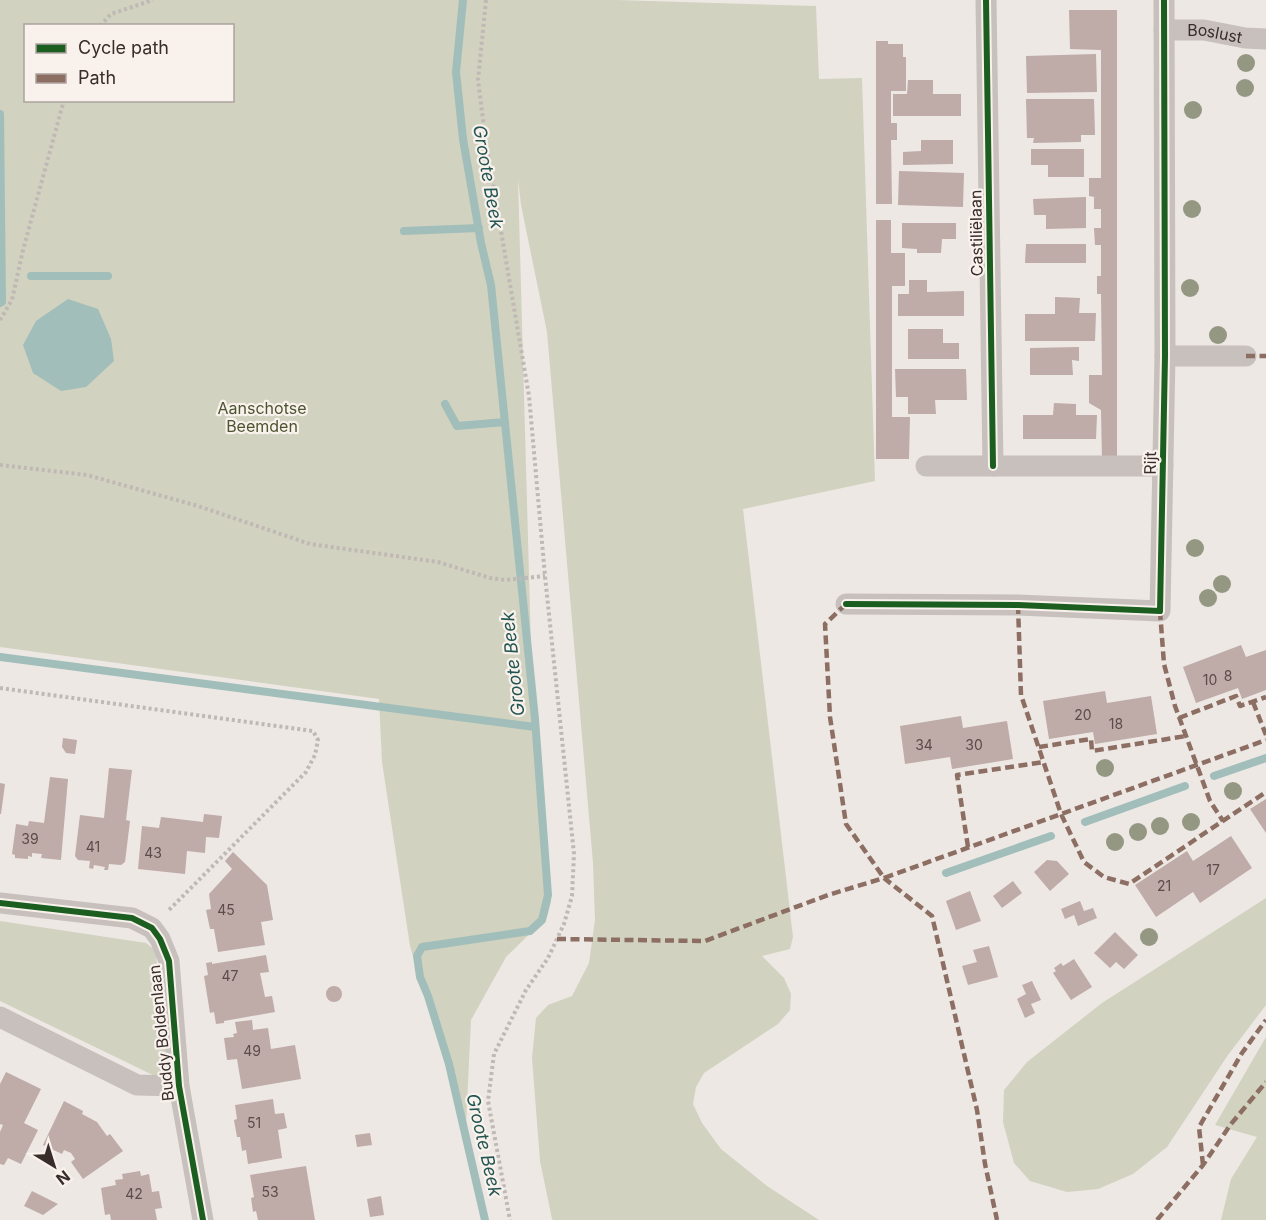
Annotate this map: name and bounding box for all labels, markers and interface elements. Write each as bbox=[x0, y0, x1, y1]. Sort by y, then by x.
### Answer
street label: Boslust bbox=[1187, 20, 1244, 47]
legend bbox=[24, 24, 234, 102]
text: Cycle path bbox=[78, 37, 169, 58]
text: Path bbox=[78, 67, 116, 88]
water label: Groote Beek bbox=[469, 123, 508, 232]
street label: Castiliëlaan bbox=[965, 190, 987, 276]
park label: Aanschotse Beemden bbox=[218, 398, 306, 436]
street label: Rijt bbox=[1140, 451, 1160, 475]
water label: Groote Beek bbox=[496, 610, 528, 717]
house number: 8 bbox=[1224, 667, 1232, 684]
house number: 10 bbox=[1203, 671, 1217, 688]
house number: 20 bbox=[1074, 706, 1092, 723]
house number: 18 bbox=[1109, 715, 1123, 732]
house number: 34 bbox=[915, 736, 933, 753]
house number: 30 bbox=[965, 736, 983, 753]
house number: 39 bbox=[21, 830, 39, 847]
house number: 41 bbox=[86, 838, 100, 855]
house number: 43 bbox=[144, 844, 162, 861]
house number: 17 bbox=[1206, 861, 1220, 878]
house number: 21 bbox=[1157, 877, 1171, 894]
house number: 45 bbox=[217, 901, 235, 918]
street label: Buddy Boldenlaan bbox=[144, 964, 178, 1102]
house number: 47 bbox=[222, 967, 239, 984]
house number: 49 bbox=[243, 1042, 261, 1059]
water label: Groote Beek bbox=[462, 1091, 507, 1200]
house number: 51 bbox=[247, 1114, 261, 1131]
north arrow bbox=[24, 1136, 84, 1196]
text: N bbox=[52, 1166, 74, 1189]
house number: 53 bbox=[261, 1183, 279, 1200]
house number: 42 bbox=[125, 1185, 143, 1202]

